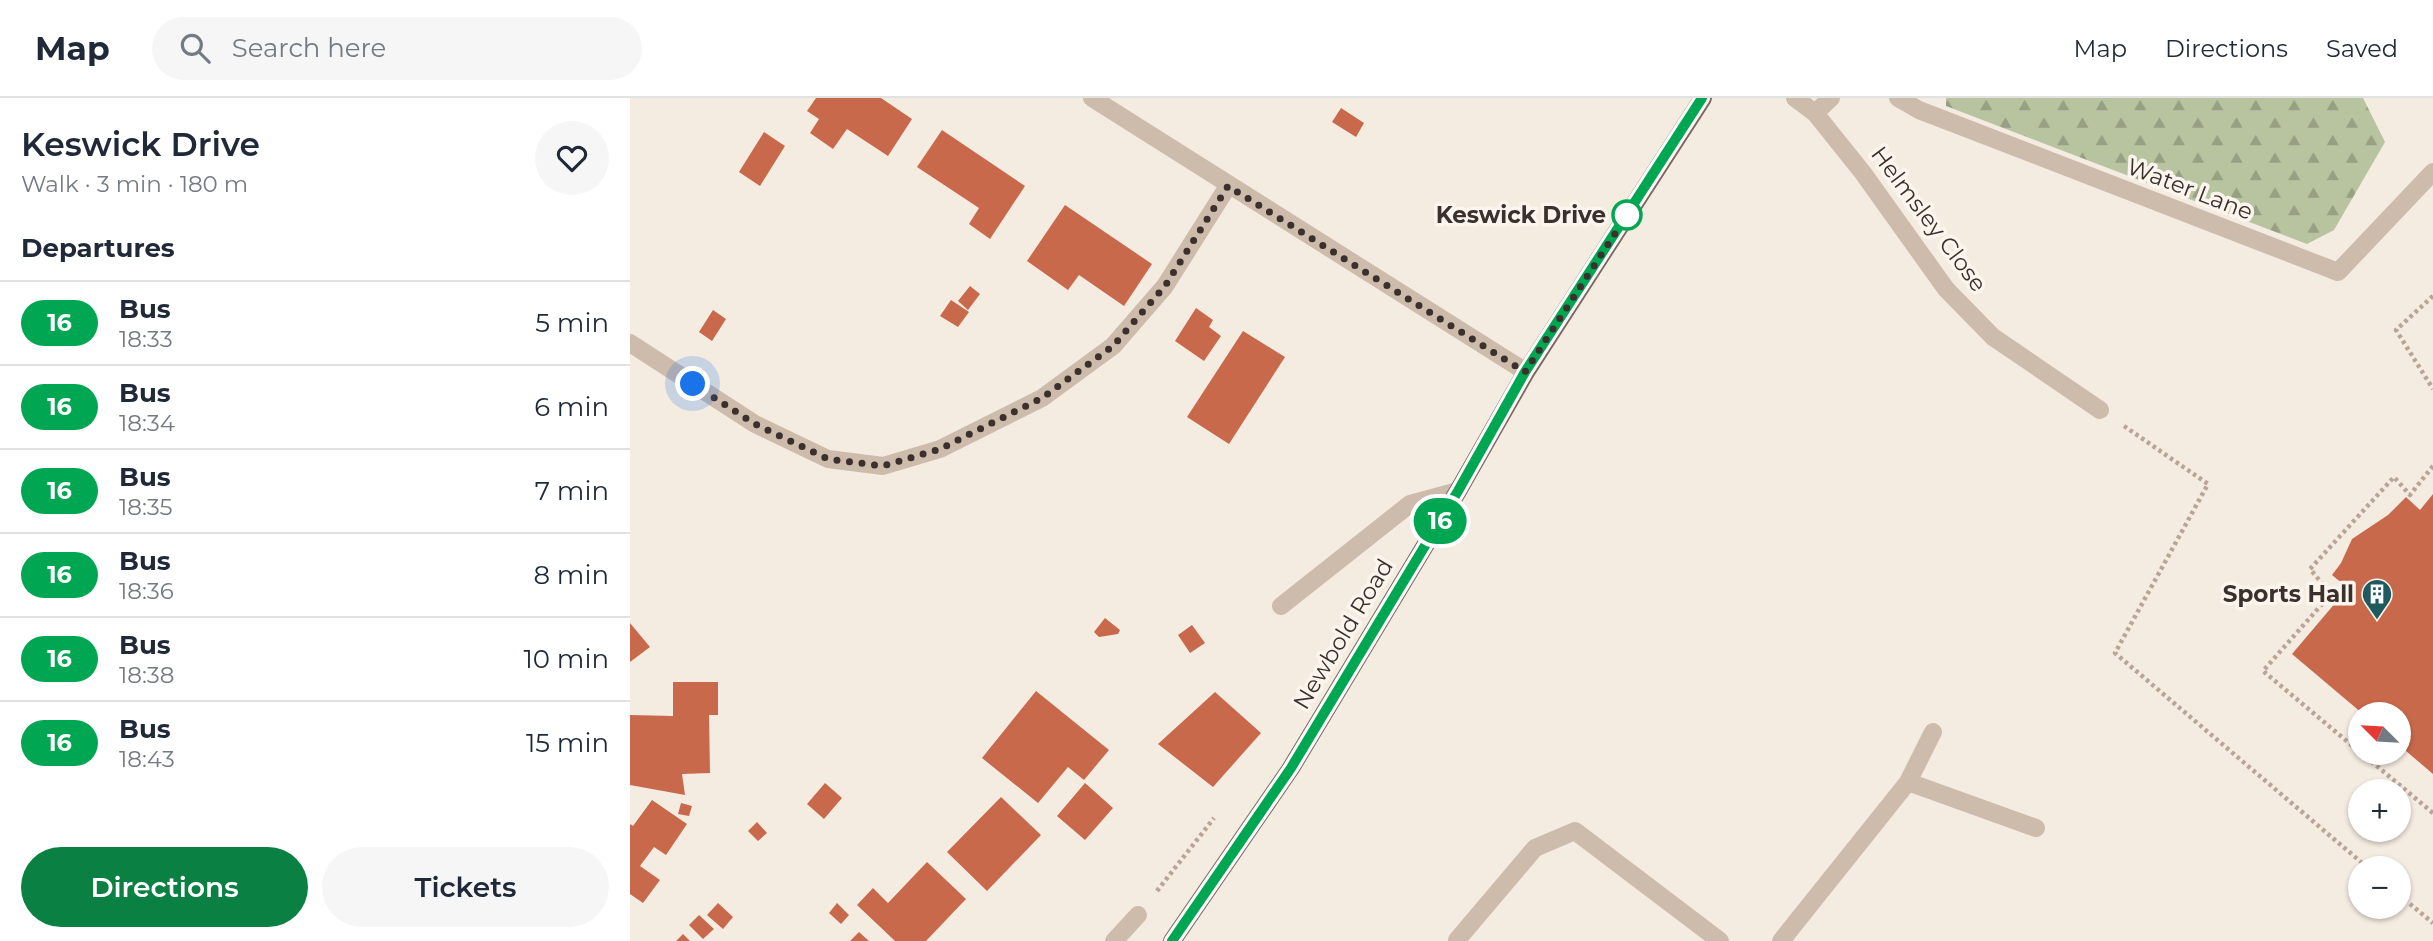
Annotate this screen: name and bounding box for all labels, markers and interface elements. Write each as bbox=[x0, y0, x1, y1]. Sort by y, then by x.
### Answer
search box bbox=[152, 17, 642, 80]
text: Map bbox=[35, 28, 110, 68]
icon: search bbox=[176, 29, 214, 67]
text: Search here bbox=[232, 32, 386, 64]
text: Map bbox=[2074, 34, 2127, 63]
text: Directions bbox=[2165, 34, 2288, 63]
text: Saved bbox=[2326, 34, 2398, 63]
button: heart bbox=[535, 121, 609, 195]
text: Keswick Drive bbox=[21, 124, 260, 164]
street label: Helmsley Close bbox=[1865, 141, 1993, 297]
street label: Water Lane bbox=[2123, 152, 2257, 226]
text: Walk · 3 min · 180 m bbox=[21, 170, 248, 198]
marker: Keswick Drive bbox=[1612, 200, 1642, 230]
place label: Keswick Drive bbox=[1436, 201, 1606, 229]
text: Departures bbox=[21, 232, 175, 264]
text: Bus bbox=[119, 293, 171, 325]
text: 5 min bbox=[535, 307, 609, 339]
text: 16 bbox=[47, 308, 72, 337]
text: 18:33 bbox=[119, 325, 173, 353]
your location bbox=[675, 366, 710, 401]
text: Bus bbox=[119, 377, 171, 409]
text: 6 min bbox=[534, 391, 609, 423]
text: 16 bbox=[47, 392, 72, 421]
text: 18:34 bbox=[119, 409, 175, 437]
text: Bus bbox=[119, 461, 171, 493]
text: 7 min bbox=[535, 475, 609, 507]
text: 16 bbox=[47, 476, 72, 505]
text: 18:35 bbox=[119, 493, 173, 521]
line badge: 16 bbox=[1408, 498, 1472, 544]
text: 16 bbox=[1428, 506, 1452, 535]
text: Bus bbox=[119, 545, 171, 577]
street label: Newbold Road bbox=[1287, 554, 1399, 714]
text: 8 min bbox=[533, 559, 609, 591]
text: 16 bbox=[47, 560, 72, 589]
text: 18:36 bbox=[119, 577, 174, 605]
building icon: Sports Hall bbox=[2360, 577, 2394, 621]
place label: Sports Hall bbox=[2223, 580, 2354, 608]
text: Bus bbox=[119, 629, 171, 661]
text: 10 min bbox=[523, 643, 609, 675]
text: 16 bbox=[47, 644, 72, 673]
text: 18:38 bbox=[119, 661, 175, 689]
north arrow bbox=[2348, 702, 2412, 765]
map controls bbox=[2348, 702, 2411, 919]
text: Bus bbox=[119, 713, 171, 745]
text: 15 min bbox=[526, 727, 609, 759]
text: 16 bbox=[47, 728, 72, 757]
text: 18:43 bbox=[119, 745, 175, 773]
button: + bbox=[2348, 779, 2411, 842]
button: Directions bbox=[21, 847, 308, 927]
button: Tickets bbox=[322, 847, 609, 927]
button: − bbox=[2348, 856, 2411, 919]

